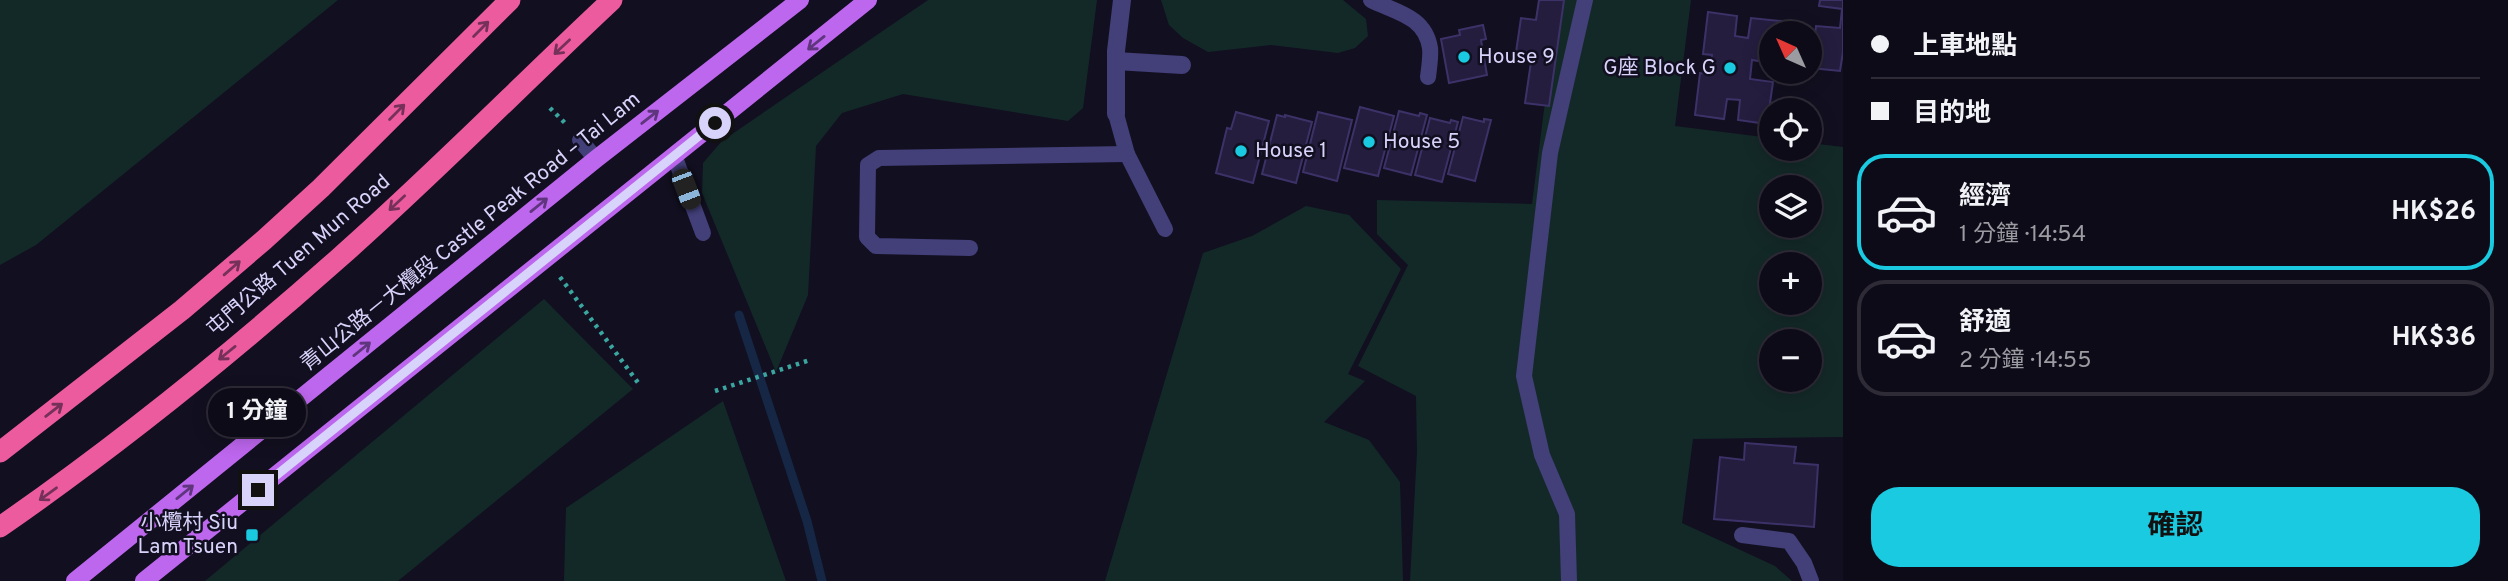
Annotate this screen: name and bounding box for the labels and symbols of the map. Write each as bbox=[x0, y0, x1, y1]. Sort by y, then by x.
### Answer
one-way arrow bbox=[473, 20, 490, 37]
north arrow bbox=[1759, 21, 1822, 84]
one-way arrow bbox=[807, 36, 825, 51]
one-way arrow bbox=[554, 38, 571, 55]
place label: House 9 bbox=[1478, 44, 1555, 71]
marker: House 9 bbox=[1456, 49, 1472, 65]
place label: G座 Block G bbox=[1603, 55, 1716, 82]
marker: G座 Block G bbox=[1722, 60, 1738, 76]
street label: 青山公路－大欖段 Castle Peak Road – Tai Lam bbox=[296, 86, 646, 378]
one-way arrow bbox=[389, 104, 406, 121]
route start bbox=[699, 107, 731, 139]
one-way arrow bbox=[640, 110, 658, 125]
place label: House 5 bbox=[1383, 129, 1460, 156]
marker: House 5 bbox=[1361, 134, 1377, 150]
place label: House 1 bbox=[1255, 138, 1327, 165]
marker: House 1 bbox=[1233, 143, 1249, 159]
car bbox=[669, 166, 704, 212]
street label: 屯門公路 Tuen Mun Road bbox=[202, 169, 396, 343]
one-way arrow bbox=[389, 195, 406, 212]
one-way arrow bbox=[529, 198, 547, 213]
one-way arrow bbox=[223, 260, 241, 276]
one-way arrow bbox=[352, 341, 370, 356]
one-way arrow bbox=[218, 346, 236, 361]
callout: 1 分鐘 bbox=[209, 388, 307, 438]
one-way arrow bbox=[45, 403, 63, 418]
route end bbox=[242, 474, 274, 506]
one-way arrow bbox=[176, 484, 194, 499]
one-way arrow bbox=[39, 487, 58, 501]
place label: 小欖村 Siu Lam Tsuen bbox=[138, 510, 238, 561]
marker: 小欖村 Siu Lam Tsuen bbox=[244, 527, 260, 543]

